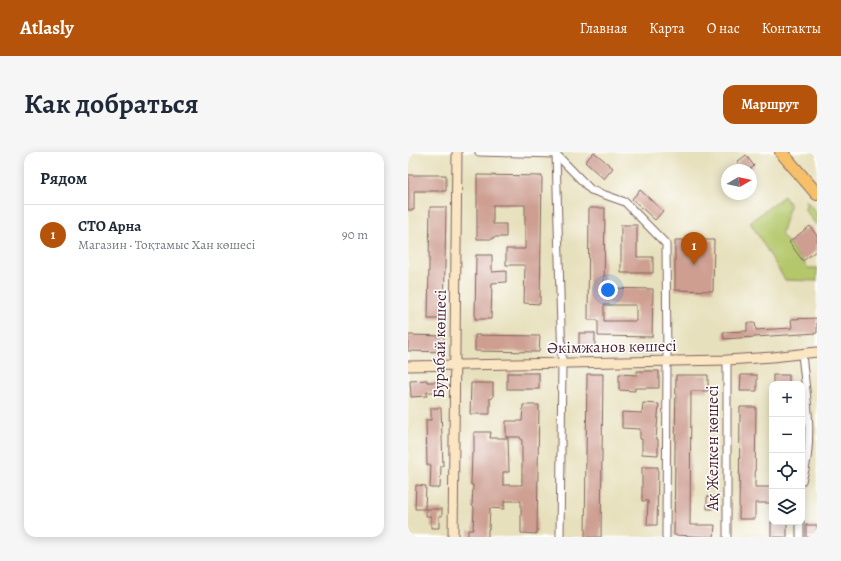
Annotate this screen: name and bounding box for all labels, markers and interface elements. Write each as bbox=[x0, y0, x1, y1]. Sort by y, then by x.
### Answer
text: Atlasly bbox=[20, 15, 74, 41]
text: Главная bbox=[580, 19, 627, 38]
text: Карта bbox=[649, 19, 685, 38]
text: О нас bbox=[707, 19, 740, 38]
text: Контакты bbox=[762, 19, 821, 38]
text: Как добраться bbox=[24, 85, 199, 123]
button: Маршрут bbox=[723, 85, 817, 124]
north arrow bbox=[721, 164, 757, 200]
text: Рядом bbox=[40, 167, 87, 190]
text: СТО Арна bbox=[78, 216, 141, 236]
text: 1 bbox=[51, 226, 55, 243]
text: 90 m bbox=[342, 226, 368, 243]
pin: 1 bbox=[681, 232, 707, 265]
text: Магазин · Тоқтамыс Хан көшесі bbox=[78, 236, 255, 253]
your location bbox=[598, 280, 618, 300]
street label: Бурабай көшесі bbox=[428, 289, 452, 399]
street label: Әкімжанов көшесі bbox=[547, 335, 677, 359]
map controls bbox=[769, 381, 805, 525]
button: + bbox=[769, 381, 805, 417]
street label: Ақ Желкен көшесі bbox=[702, 385, 724, 512]
button: − bbox=[769, 417, 805, 453]
button: locate bbox=[769, 453, 805, 489]
button: layers bbox=[769, 489, 805, 525]

